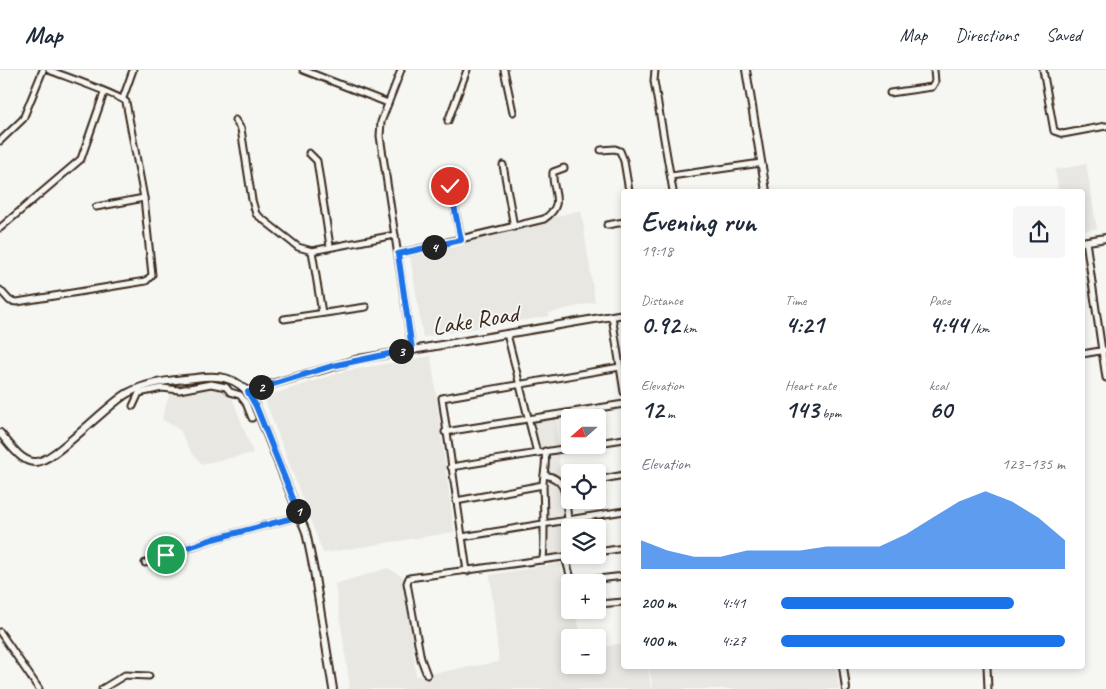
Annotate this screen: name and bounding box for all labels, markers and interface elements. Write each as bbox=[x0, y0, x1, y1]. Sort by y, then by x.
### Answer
text: Map bbox=[25, 20, 62, 50]
text: Map bbox=[900, 24, 927, 46]
text: Directions bbox=[955, 24, 1018, 46]
text: Saved bbox=[1046, 24, 1081, 46]
pin bbox=[429, 165, 471, 207]
icon: check bbox=[436, 172, 464, 200]
text: Evening run bbox=[641, 204, 756, 239]
button: share bbox=[1013, 206, 1065, 258]
pin: 4 bbox=[422, 234, 446, 260]
text: 4 bbox=[431, 239, 438, 256]
text: 19:18 bbox=[641, 241, 673, 261]
text: Distance bbox=[641, 292, 683, 309]
text: Time bbox=[785, 292, 806, 309]
text: Pace bbox=[929, 292, 951, 309]
street label: Lake Road bbox=[430, 297, 525, 343]
text: 0.92 bbox=[641, 309, 679, 341]
text: 4:21 bbox=[785, 309, 824, 341]
text: 4:44 bbox=[929, 309, 968, 341]
text: km bbox=[679, 320, 696, 337]
text: /km bbox=[968, 320, 989, 337]
pin: 3 bbox=[388, 338, 414, 364]
text: 3 bbox=[398, 343, 405, 360]
pin: 2 bbox=[248, 374, 274, 400]
text: Elevation bbox=[641, 377, 684, 394]
text: Heart rate bbox=[785, 377, 836, 394]
text: kcal bbox=[929, 377, 948, 394]
text: 2 bbox=[258, 379, 265, 396]
text: 12 bbox=[641, 394, 664, 426]
text: 143 bbox=[785, 394, 819, 426]
text: 60 bbox=[929, 394, 952, 426]
text: m bbox=[664, 405, 675, 422]
text: bpm bbox=[819, 405, 841, 422]
north arrow bbox=[561, 409, 606, 454]
map controls bbox=[561, 409, 606, 674]
text: Elevation bbox=[641, 454, 690, 474]
text: 123–135 m bbox=[1002, 454, 1065, 474]
button: locate bbox=[561, 464, 606, 509]
pin: 1 bbox=[286, 498, 310, 524]
text: 1 bbox=[295, 503, 302, 520]
button: layers bbox=[561, 519, 606, 564]
pin bbox=[145, 534, 187, 576]
icon: arrive bbox=[152, 541, 180, 569]
button: + bbox=[561, 574, 606, 619]
text: 200 m bbox=[641, 593, 676, 613]
text: 4:41 bbox=[721, 593, 746, 613]
button: − bbox=[561, 629, 606, 674]
text: 400 m bbox=[641, 631, 676, 651]
text: 4:27 bbox=[721, 631, 746, 651]

